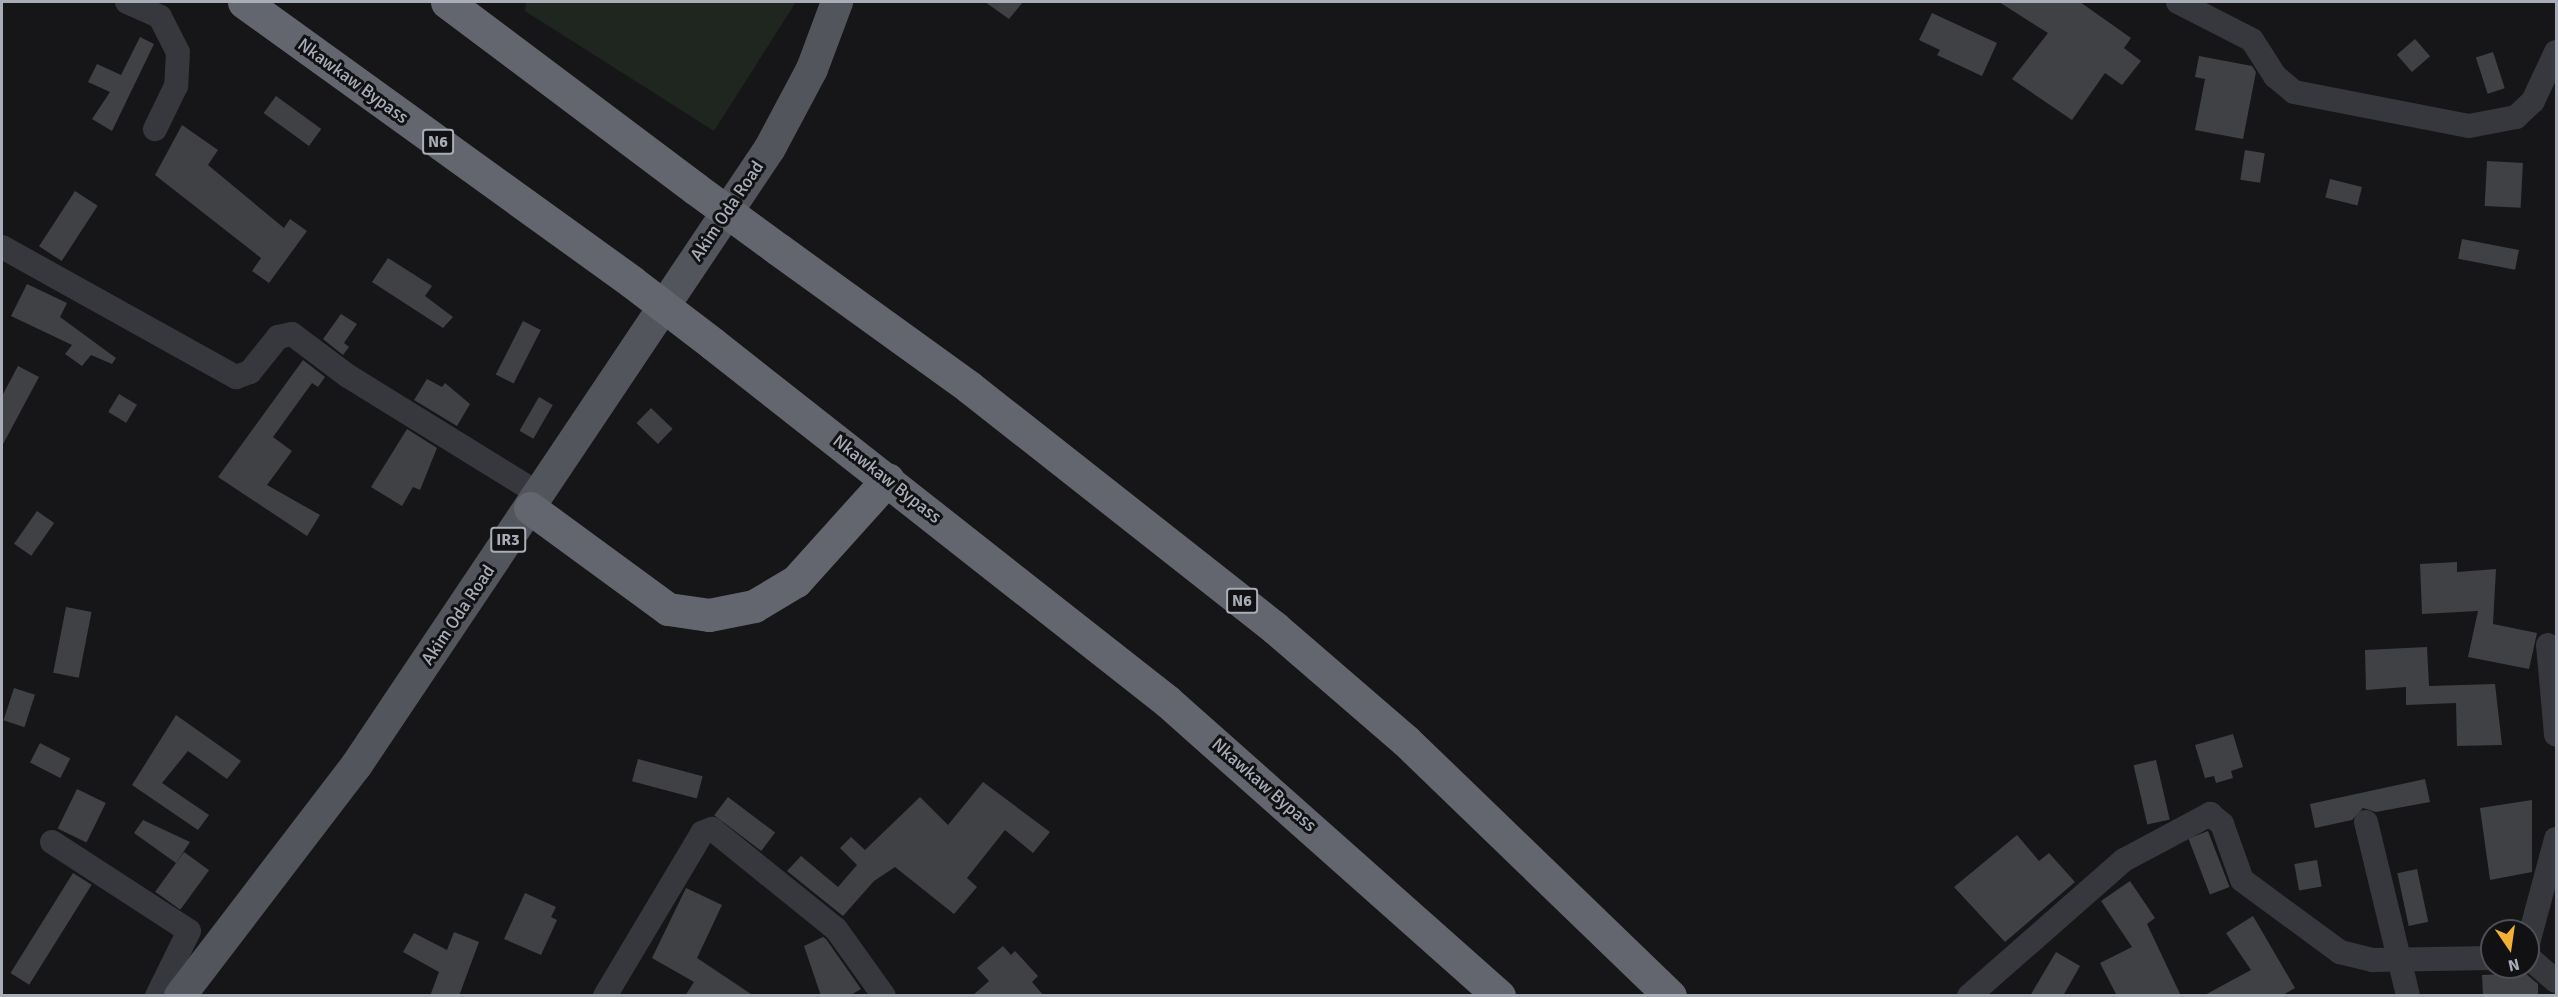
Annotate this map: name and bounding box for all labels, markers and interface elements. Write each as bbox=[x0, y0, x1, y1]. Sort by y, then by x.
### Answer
street label: Nkawkaw Bypass bbox=[293, 34, 413, 128]
road number: N6 bbox=[422, 129, 454, 155]
street label: Akim Oda Road bbox=[686, 157, 768, 265]
street label: Nkawkaw Bypass bbox=[829, 430, 945, 528]
road number: IR3 bbox=[490, 527, 526, 553]
street label: Akim Oda Road bbox=[417, 561, 499, 669]
road number: N6 bbox=[1226, 588, 1258, 614]
street label: Nkawkaw Bypass bbox=[1207, 734, 1321, 836]
north arrow bbox=[2480, 919, 2540, 979]
text: N bbox=[2506, 954, 2521, 976]

